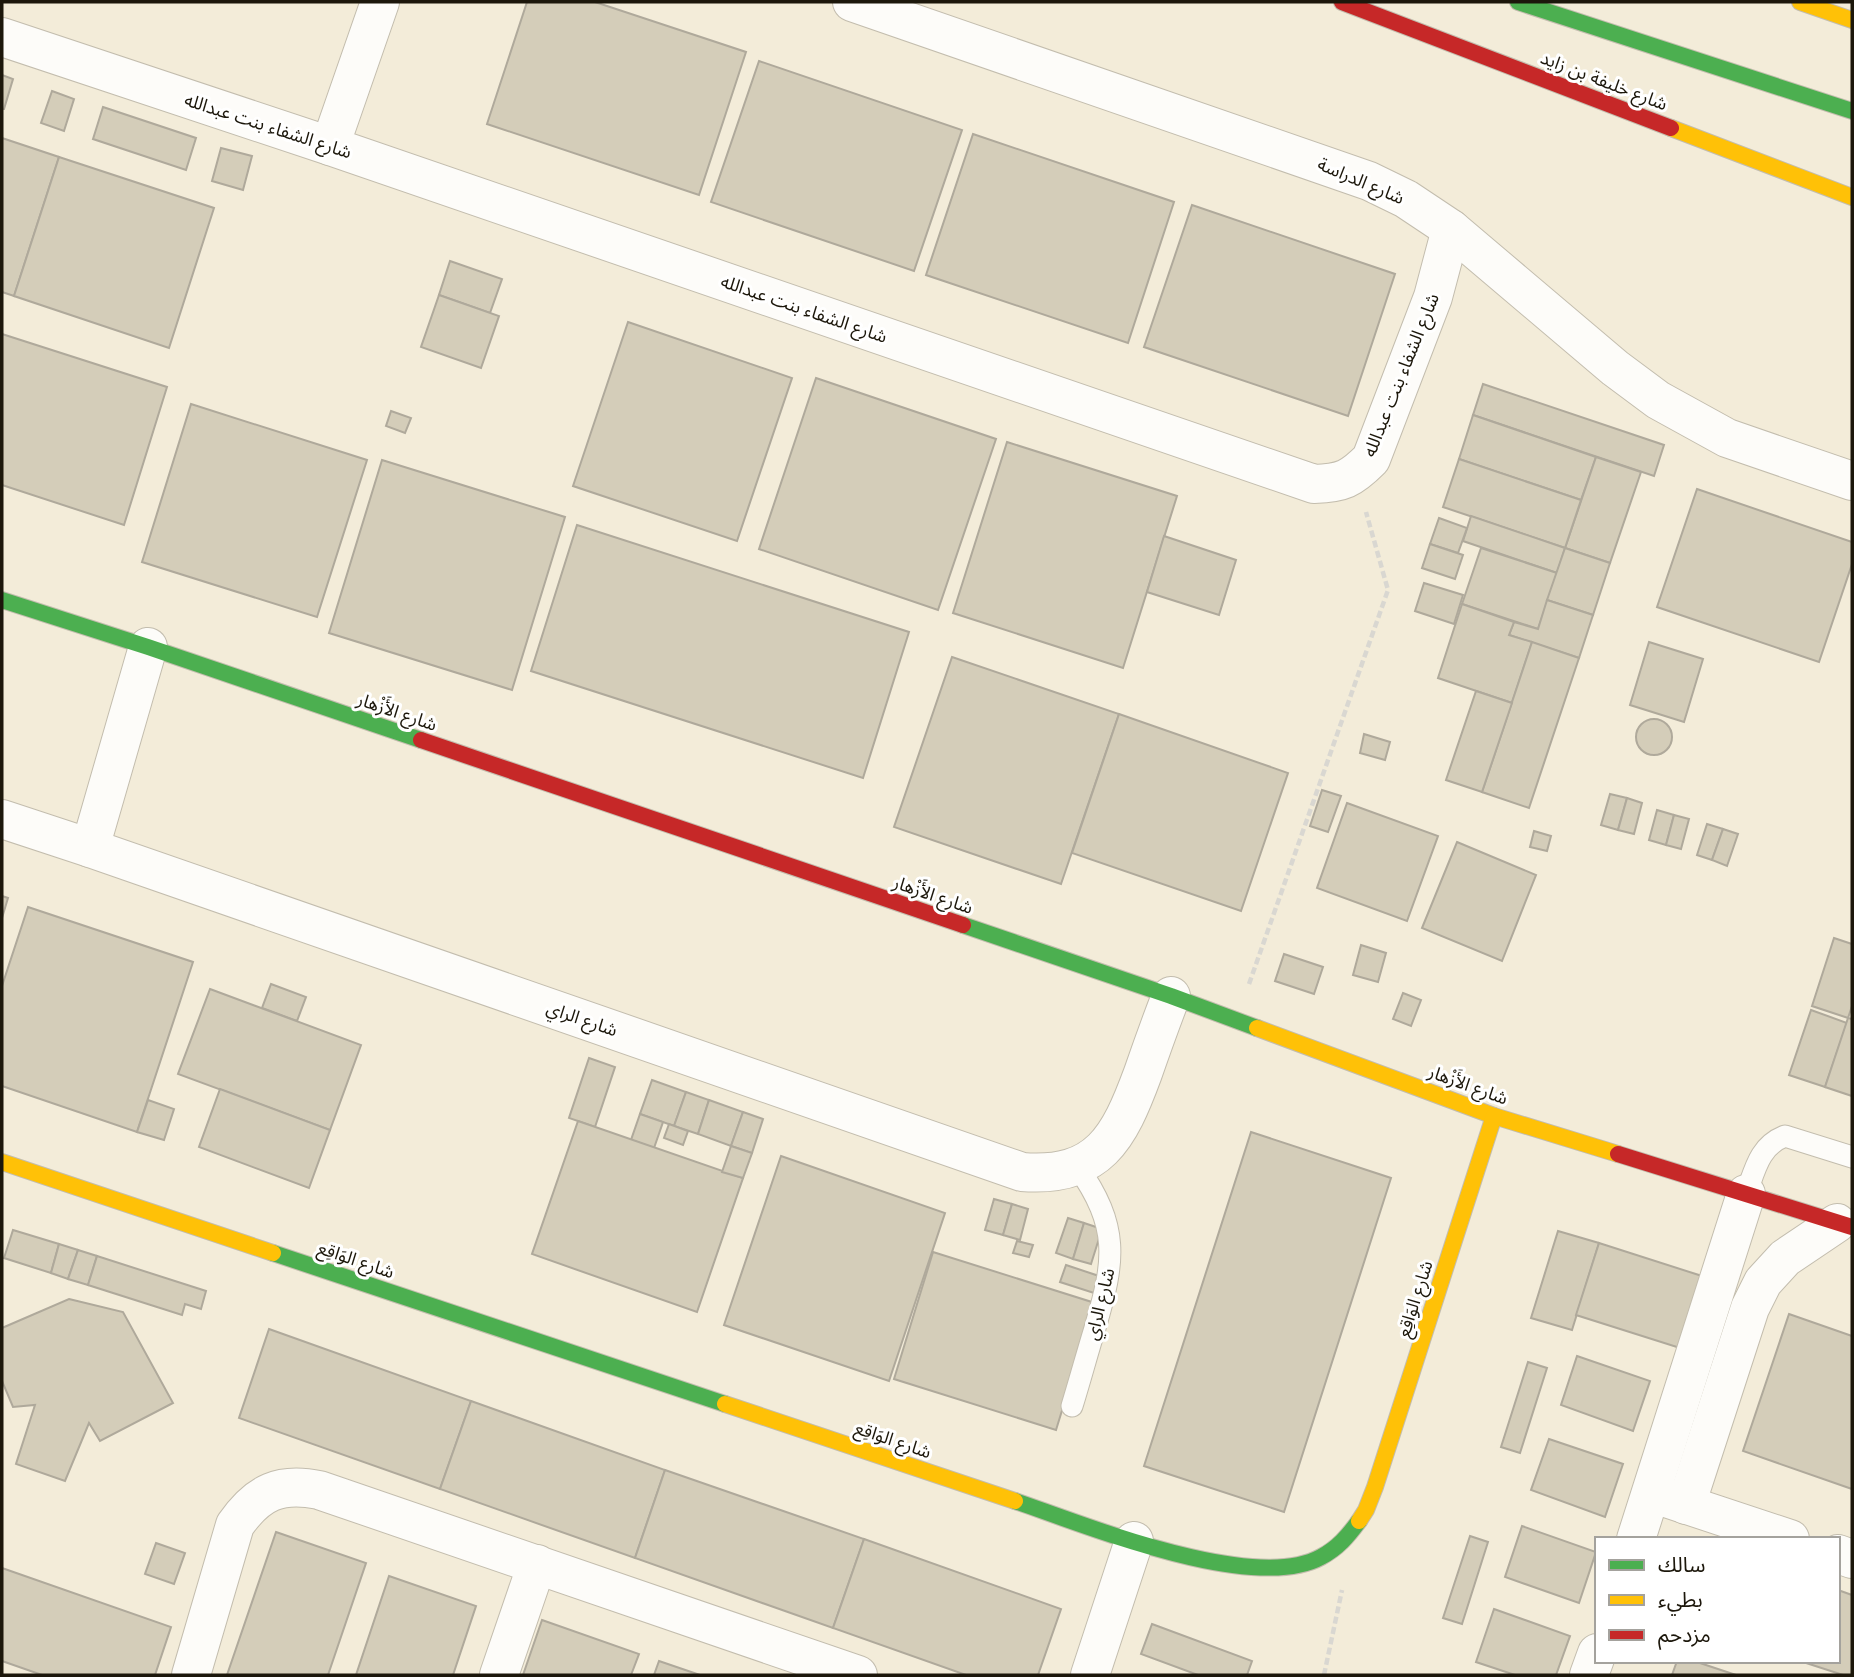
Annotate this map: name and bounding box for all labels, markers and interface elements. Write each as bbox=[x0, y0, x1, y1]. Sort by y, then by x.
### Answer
street label: شارع خليفة بن زايد bbox=[1537, 48, 1670, 118]
street label: شارع الشفاء بنت عبدالله bbox=[181, 90, 354, 166]
street label: شارع الدراسة bbox=[1313, 154, 1407, 212]
street label: شارع الشفاء بنت عبدالله bbox=[717, 271, 890, 351]
street label: شارع الشفاء بنت عبدالله bbox=[1359, 290, 1447, 461]
street label: شارع الأَزْهار bbox=[352, 685, 441, 739]
street label: شارع الأَزْهار bbox=[888, 868, 977, 922]
street label: شارع الراي bbox=[543, 998, 620, 1044]
street label: شارع الأَزْهار bbox=[1423, 1058, 1512, 1112]
street label: شارع الوَاقِع bbox=[314, 1238, 397, 1286]
street label: شارع الوَاقِع bbox=[1393, 1258, 1441, 1341]
street label: شارع الراي bbox=[1081, 1266, 1122, 1343]
street label: شارع الوَاقِع bbox=[851, 1418, 934, 1466]
legend bbox=[1595, 1537, 1840, 1663]
text: سالك bbox=[1658, 1553, 1705, 1576]
text: بطيء bbox=[1658, 1588, 1703, 1616]
text: مزدحم bbox=[1658, 1623, 1711, 1650]

